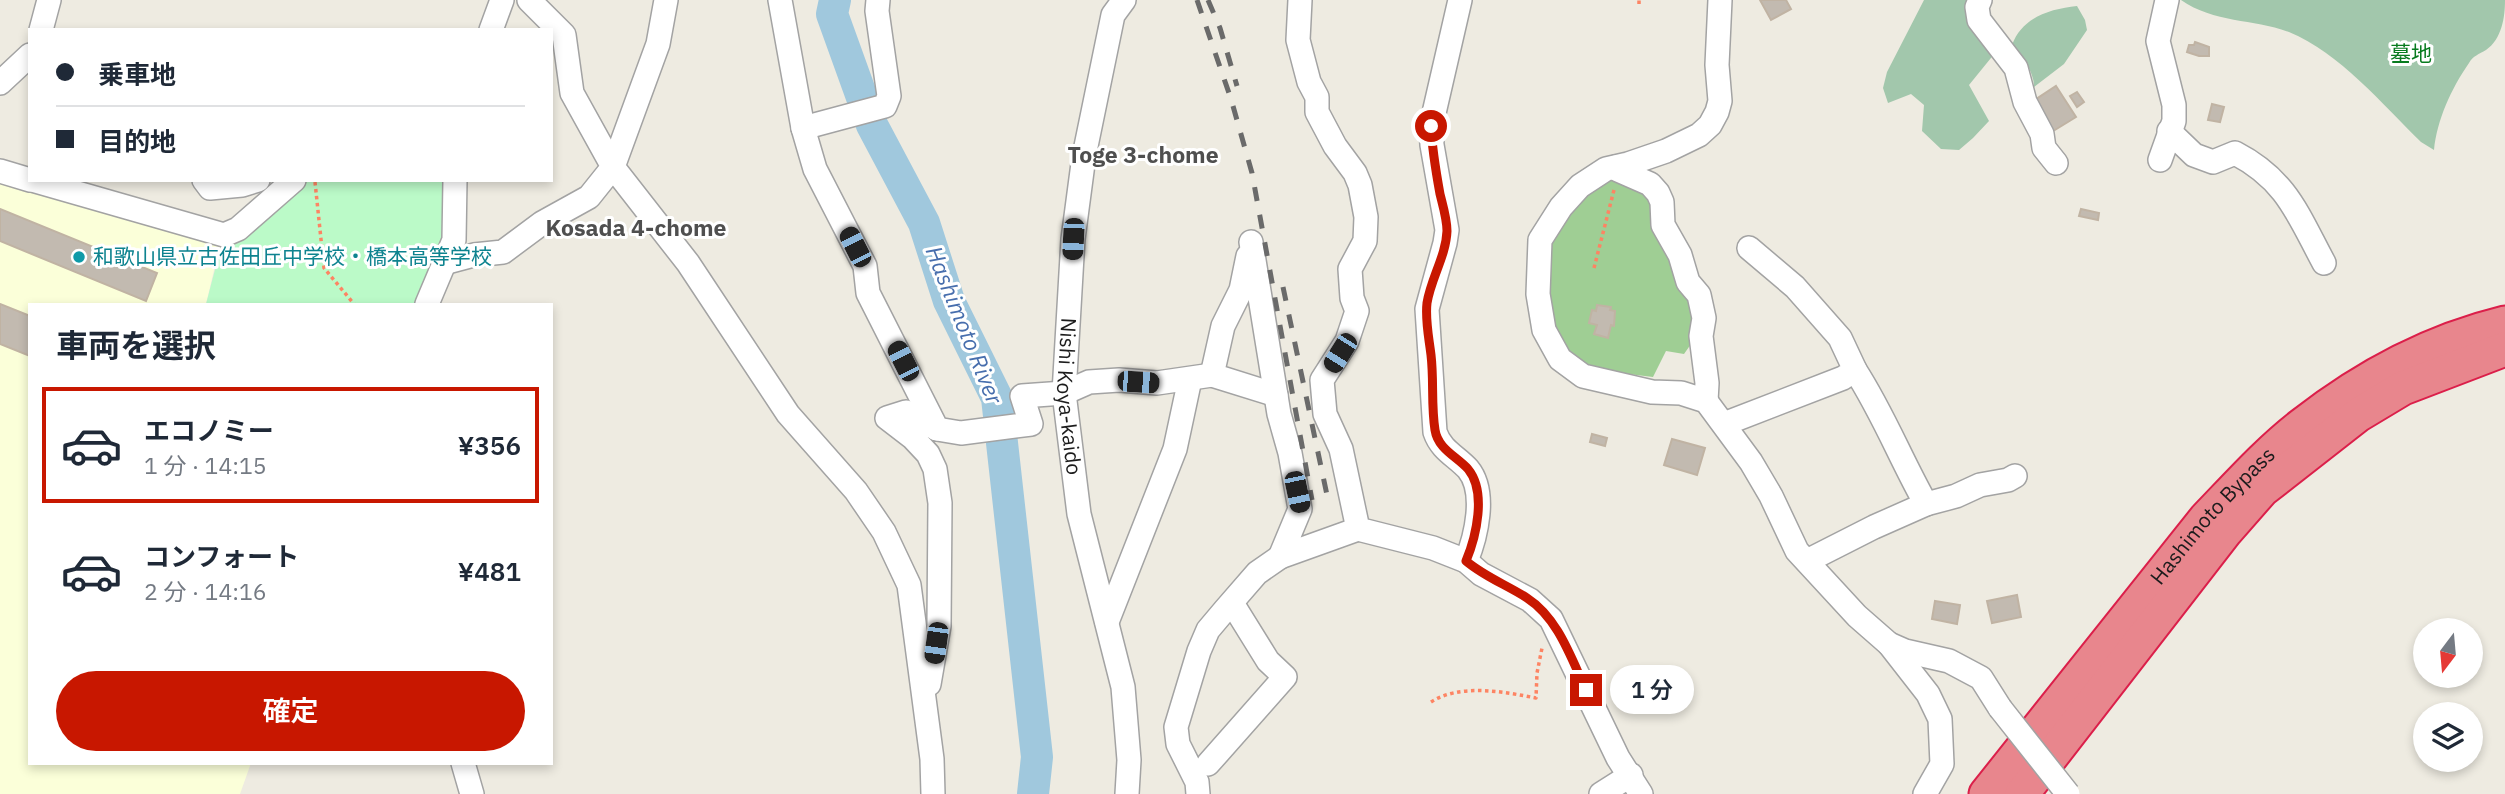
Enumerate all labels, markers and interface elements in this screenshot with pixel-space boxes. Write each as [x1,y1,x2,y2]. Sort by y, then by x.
park label: 墓地 [2390,39,2432,67]
text: 乗車地 [98,57,176,91]
route start [1415,110,1447,142]
text: 目的地 [98,124,176,158]
district label: Toge 3-chome [1067,139,1219,169]
district label: Kosada 4-chome [546,212,727,242]
car [1062,217,1085,261]
car [837,224,874,270]
water label: Hashimoto River [920,241,1011,409]
place label: 和歌山県立古佐田丘中学校・橋本高等学校 [93,242,492,270]
marker: 和歌山県立古佐田丘中学校・橋本高等学校 [71,249,87,265]
street label: Nishi Koya-kaido [1051,317,1089,476]
text: 車両を選択 [56,324,216,366]
car [1320,330,1361,376]
car [885,338,922,384]
car [1117,370,1160,394]
text: エコノミー [144,413,274,447]
icon: car [60,414,123,477]
text: ¥356 [458,428,521,462]
street label: Hashimoto Bypass [2143,440,2281,590]
text: 1 分 · 14:15 [144,450,267,480]
car [1283,469,1312,515]
text: コンフォート [144,539,299,573]
icon: car [60,540,123,603]
text: ¥481 [458,554,521,588]
text: 2 分 · 14:16 [144,576,267,606]
north arrow [2413,618,2483,688]
map controls [2413,618,2483,772]
car [923,621,950,665]
callout: 1 分 [1610,666,1694,714]
button: 確定 [56,671,525,751]
route end [1570,674,1602,706]
text: 1 分 [1631,674,1673,704]
button: layers [2413,702,2483,772]

